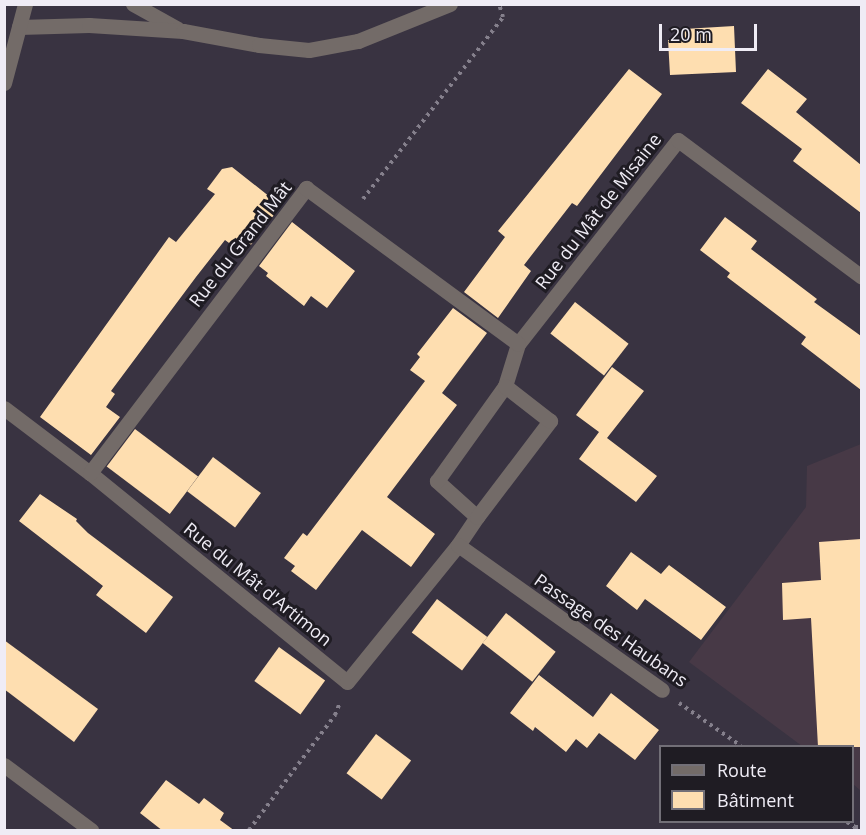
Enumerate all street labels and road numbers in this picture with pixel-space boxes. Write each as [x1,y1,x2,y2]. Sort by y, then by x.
street label: Rue du Mât de Misaine [530,129,666,293]
street label: Rue du Grand Mât [184,177,296,311]
street label: Rue du Mât d'Artimon [180,518,336,650]
street label: Passage des Haubans [530,569,692,691]

